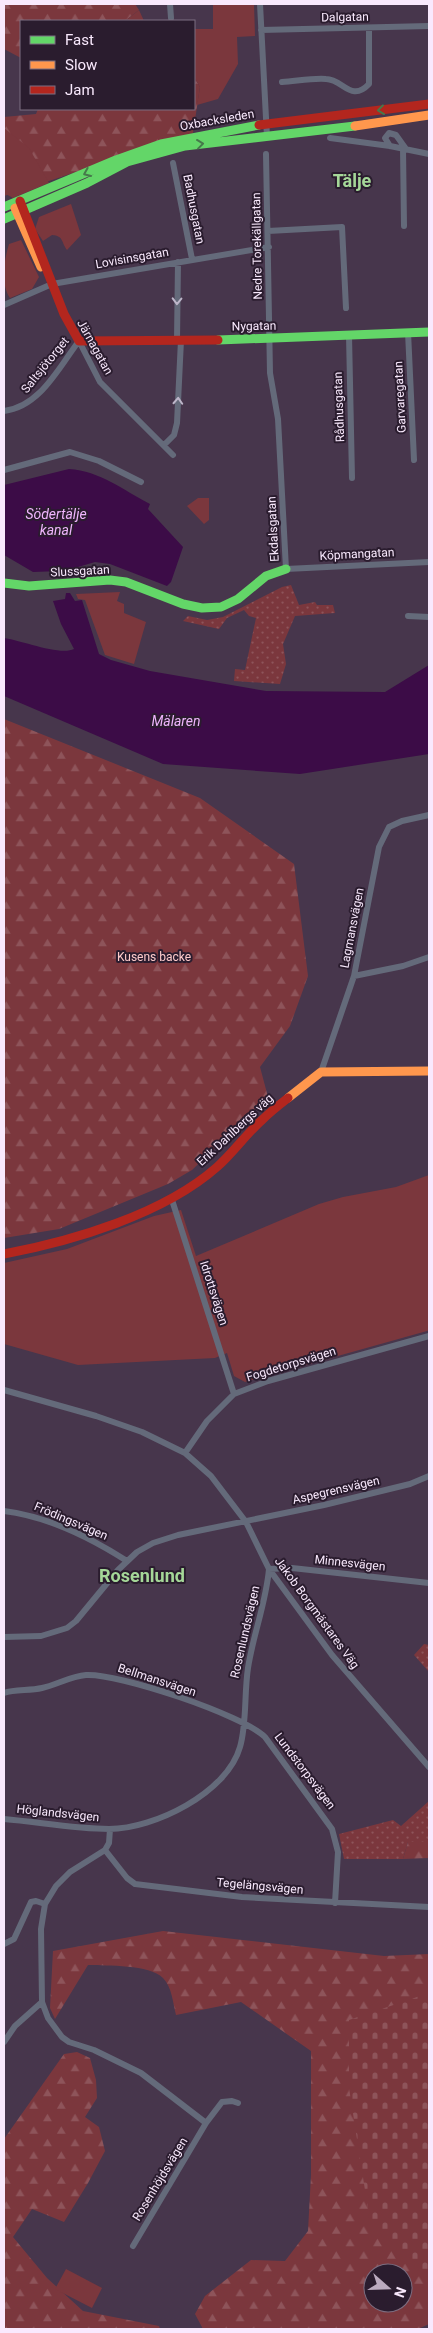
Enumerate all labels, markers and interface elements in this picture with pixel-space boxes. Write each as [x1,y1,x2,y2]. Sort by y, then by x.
street label: Dalgatan [321,10,369,24]
legend [20,20,195,110]
text: Fast [65,31,94,49]
text: Slow [65,56,97,74]
text: Jam [65,81,95,99]
one-way arrow [377,104,385,115]
street label: Oxbacksleden [179,107,255,133]
one-way arrow [196,140,204,150]
one-way arrow [83,167,91,177]
district label: Tälje [333,170,372,191]
street label: Badhusgatan [180,173,208,245]
street label: Nedre Torekällgatan [249,192,265,300]
street label: Lovisinsgatan [94,245,170,271]
one-way arrow [172,297,183,305]
street label: Järnagatan [74,317,116,377]
street label: Nygatan [232,319,276,333]
street label: Saltsjötorget [18,334,72,396]
street label: Garvaregatan [391,361,409,433]
street label: Rådhusgatan [331,372,347,442]
one-way arrow [173,397,184,405]
street label: Ekdalsgatan [264,496,282,562]
water label: Södertälje kanal [25,506,87,538]
street label: Köpmangatan [319,545,395,563]
street label: Slussgatan [50,562,110,580]
water label: Mälaren [151,713,201,729]
street label: Lagmansvägen [337,887,367,969]
park label: Kusens backe [117,950,191,964]
street label: Erik Dahlbergs väg [194,1091,276,1169]
street label: Idrottsvägen [197,1259,231,1327]
street label: Fogdetorpsvägen [245,1344,337,1384]
street label: Aspegrensvägen [291,1473,381,1507]
street label: Frödingsvägen [32,1499,110,1543]
street label: Minnesvägen [314,1552,386,1574]
street label: Jakob Borgmästares Väg [272,1554,362,1672]
district label: Rosenlund [99,1565,185,1586]
street label: Rosenlundsvägen [228,1584,262,1680]
street label: Bellmansvägen [116,1661,198,1699]
street label: Lundstorpsvägen [272,1730,338,1812]
street label: Höglandsvägen [16,1802,100,1824]
street label: Tegelängsvägen [216,1875,304,1897]
street label: Rosenhöjdsvägen [130,2135,190,2223]
north arrow [363,2263,413,2313]
text: N [391,2285,409,2300]

